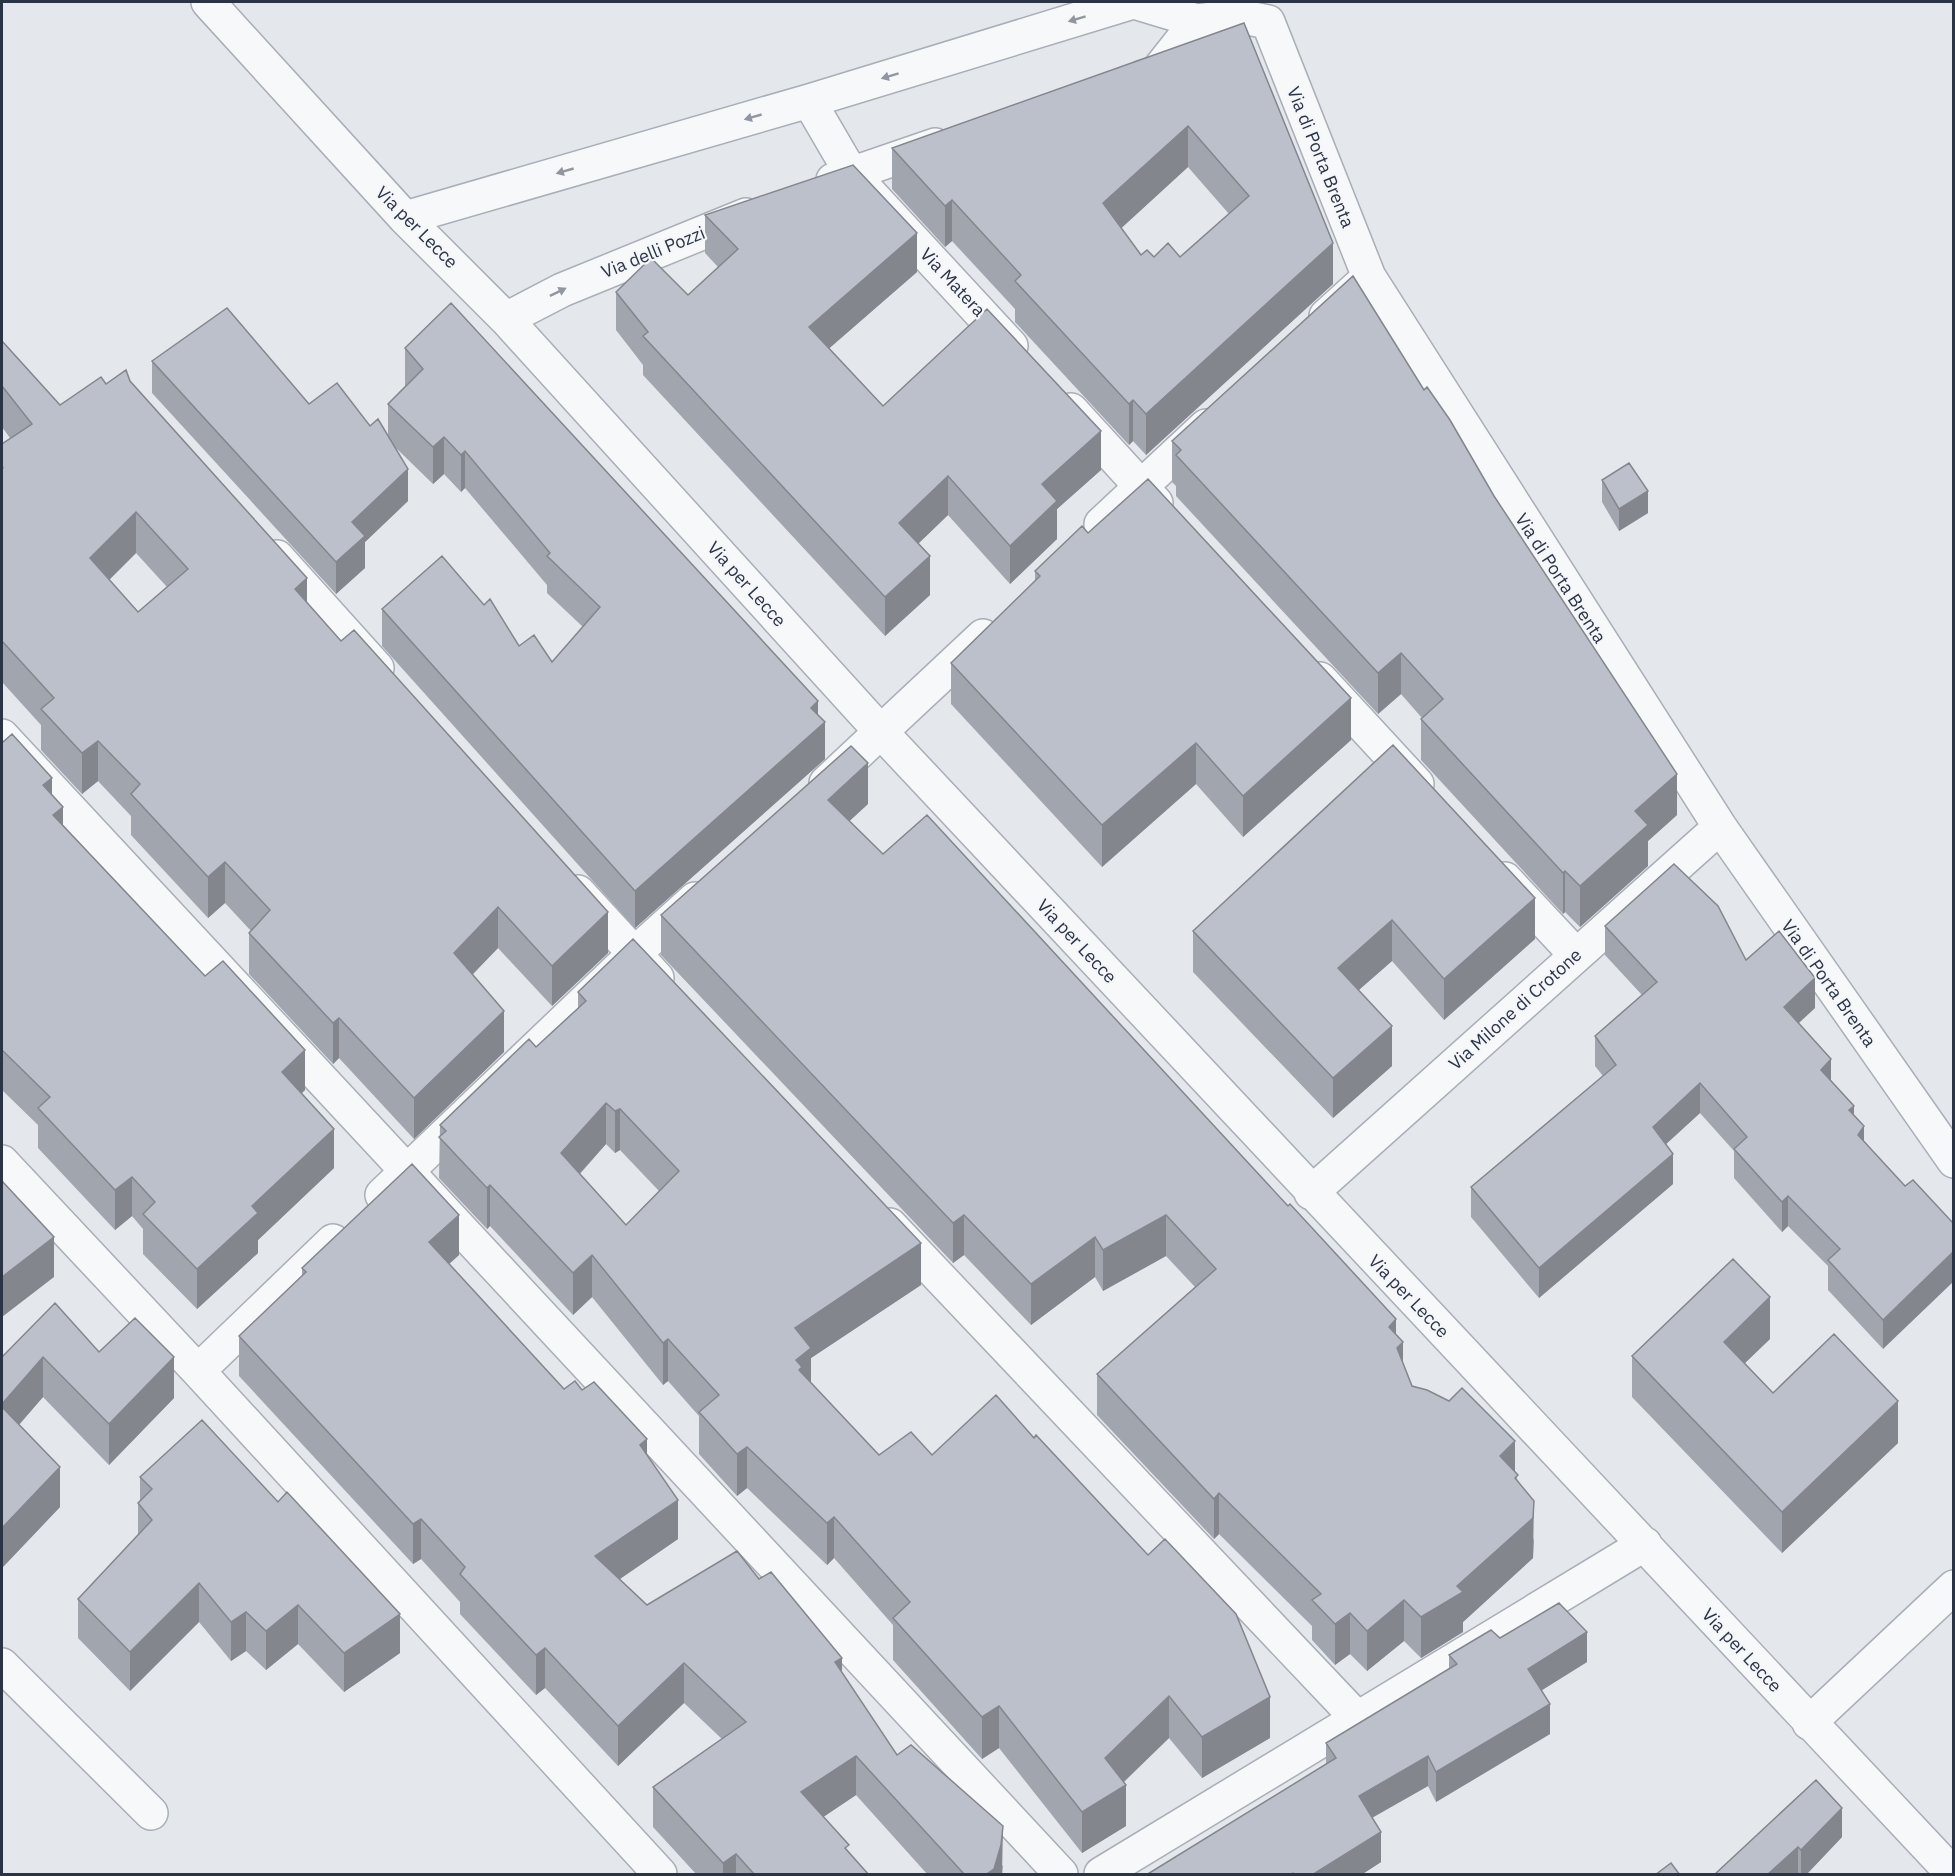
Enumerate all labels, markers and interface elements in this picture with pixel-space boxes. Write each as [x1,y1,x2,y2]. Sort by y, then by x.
one-way arrow [1068,15,1086,24]
one-way arrow [881,72,899,81]
street label: Via di Porta Brenta [1282,83,1360,231]
one-way arrow [744,113,762,122]
one-way arrow [556,167,574,177]
street label: Via per Lecce [371,181,463,273]
street label: Via delli Pozzi [598,221,708,283]
street label: Via Matera [915,243,991,322]
one-way arrow [549,288,566,297]
street label: Via di Porta Brenta [1510,509,1612,648]
street label: Via per Lecce [703,537,791,632]
street label: Via per Lecce [1032,894,1122,988]
street label: Via di Porta Brenta [1776,915,1882,1051]
street label: Via Milone di Crotone [1444,943,1586,1075]
street label: Via per Lecce [1364,1250,1455,1343]
street label: Via per Lecce [1697,1603,1787,1697]

